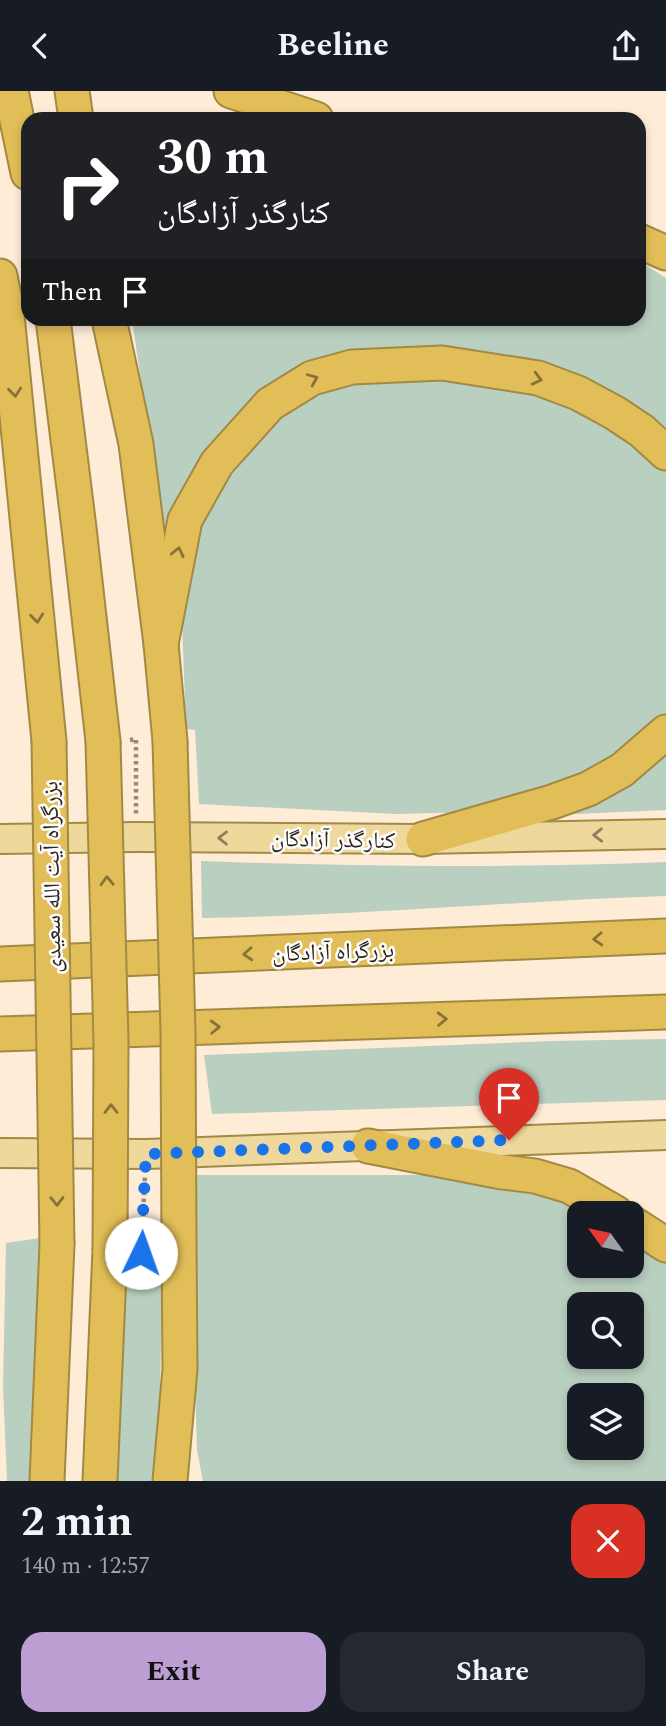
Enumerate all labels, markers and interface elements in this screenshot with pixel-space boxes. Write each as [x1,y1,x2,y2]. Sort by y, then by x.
text: Beeline [277,21,389,70]
icon: back [21,27,59,65]
icon: share [607,27,645,65]
text: 30 m [157,121,268,196]
icon: right [42,140,133,231]
text: کنارگذر آزادگان [157,189,330,238]
text: Then [42,272,102,312]
icon: arrive [116,273,154,311]
one-way arrow [531,371,543,385]
one-way arrow [306,374,318,388]
one-way arrow [7,386,22,398]
one-way arrow [170,546,184,558]
one-way arrow [29,613,44,624]
street label: بزرگراه آیت الله سعیدی [33,781,72,973]
street label: کنارگذر آزادگان [271,822,396,859]
one-way arrow [592,828,603,843]
one-way arrow [218,830,228,846]
one-way arrow [100,875,115,886]
one-way arrow [592,932,603,947]
street label: بزرگراه آزادگان [271,933,395,972]
one-way arrow [242,947,253,962]
one-way arrow [437,1011,448,1026]
one-way arrow [210,1019,221,1035]
pin [479,1068,539,1140]
icon: arrive [490,1079,528,1117]
one-way arrow [103,1103,119,1113]
one-way arrow [49,1196,64,1207]
north arrow [567,1201,644,1277]
map controls [567,1201,644,1460]
position arrow [104,1216,178,1290]
button: search [567,1292,644,1369]
button: layers [567,1383,644,1460]
text: 2 min [21,1491,133,1554]
button: close [571,1504,645,1578]
text: 140 m · 12:57 [21,1549,150,1584]
button: Exit [21,1632,326,1712]
button: Share [340,1632,645,1712]

